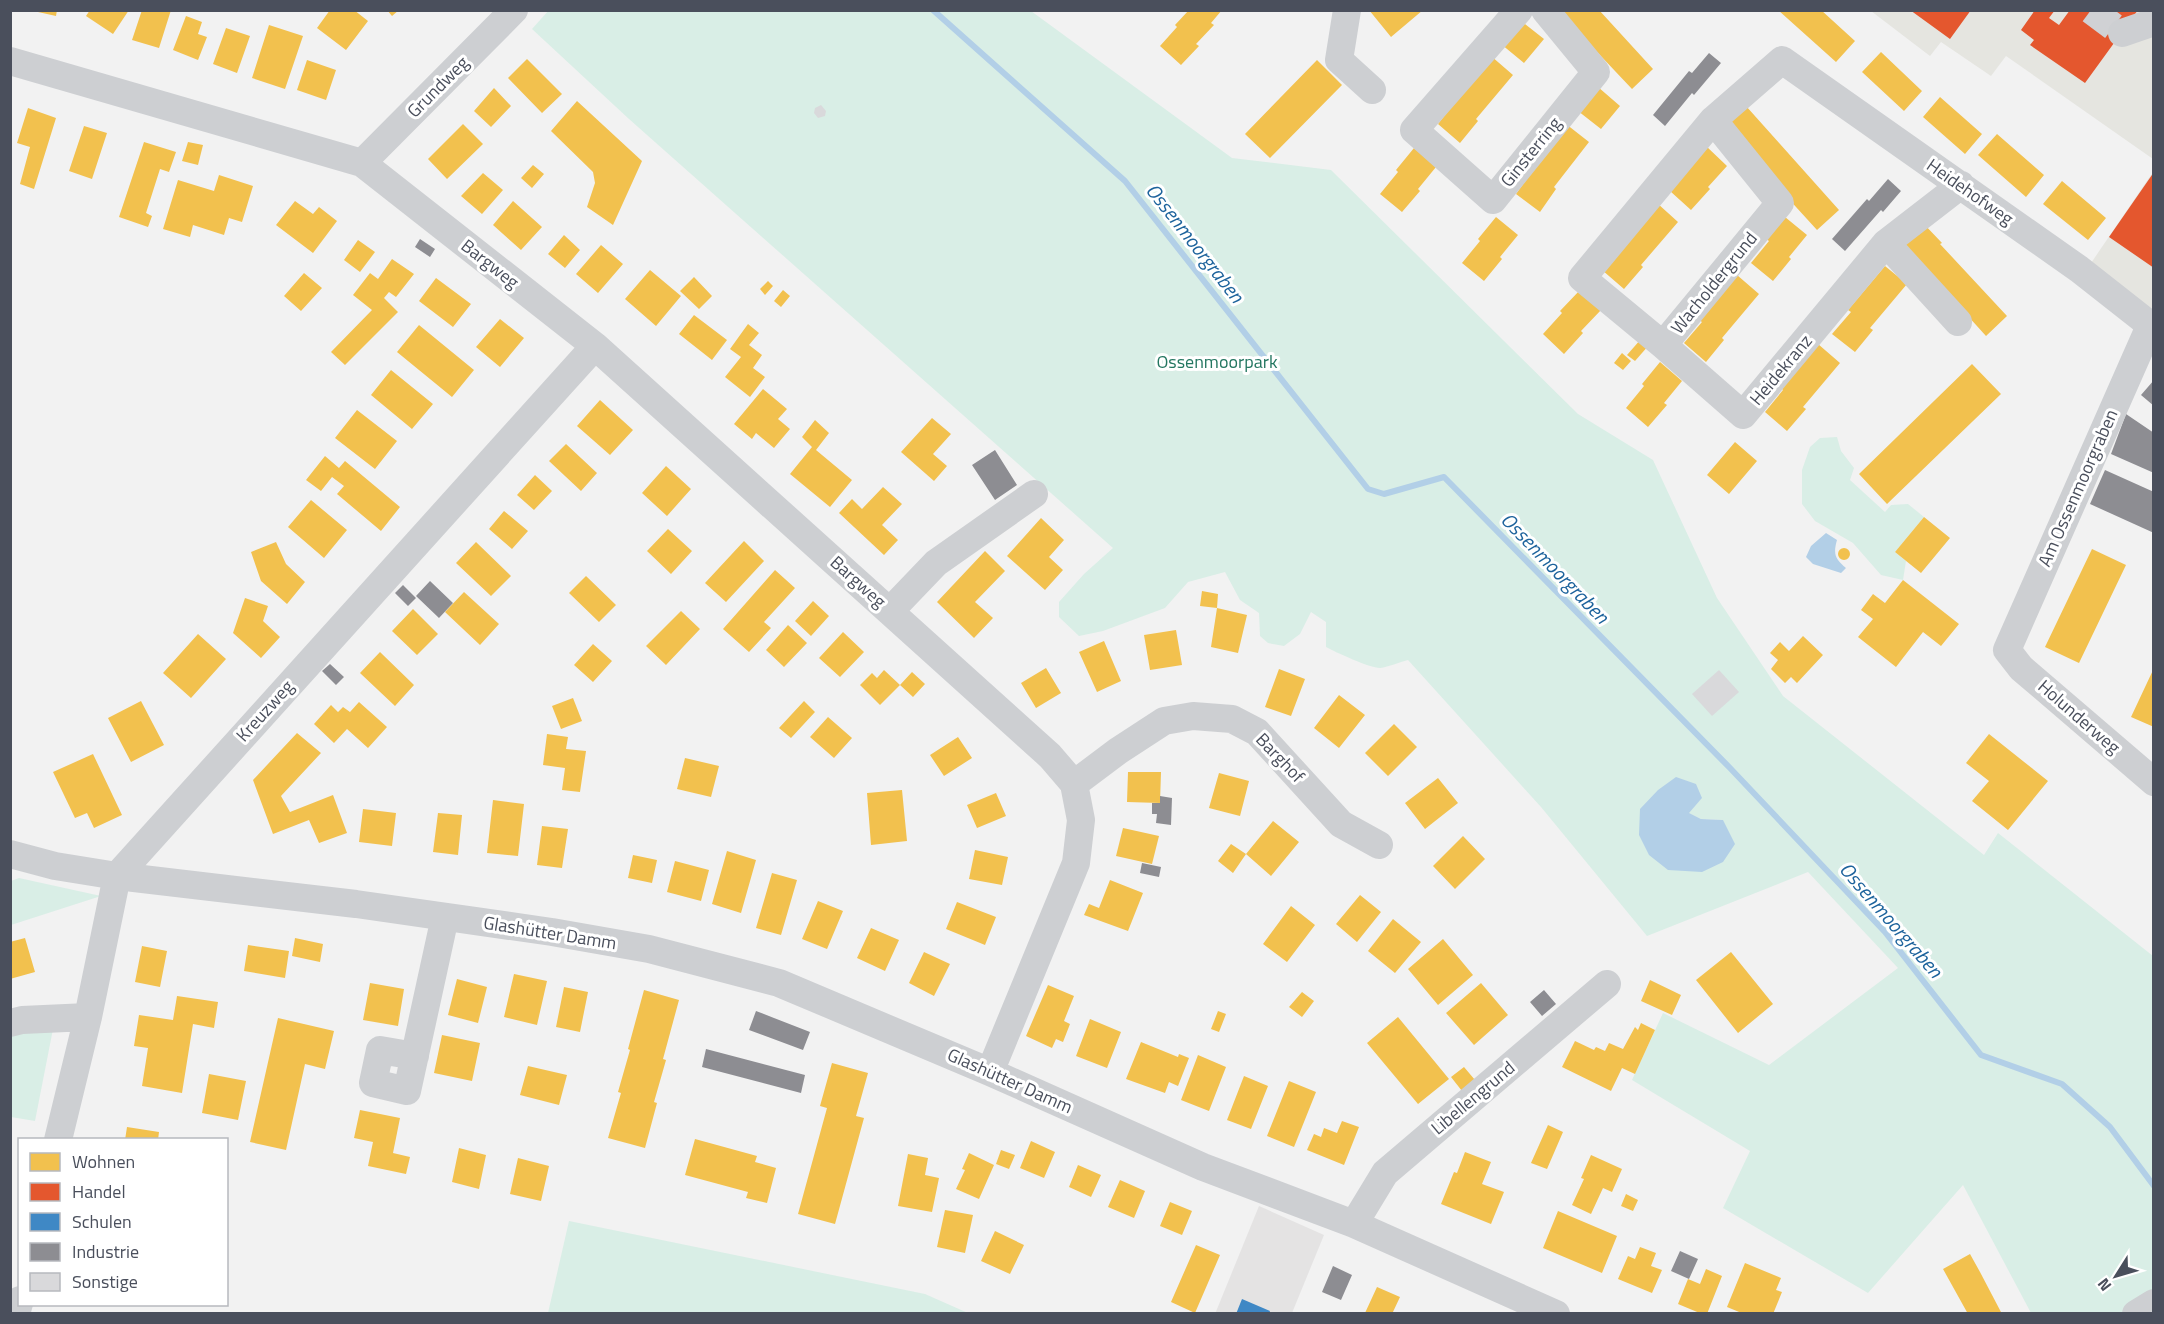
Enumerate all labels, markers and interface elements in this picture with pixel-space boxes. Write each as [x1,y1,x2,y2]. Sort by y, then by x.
street label: Grundweg [401,50,475,124]
street label: Ginsterring [1494,111,1567,193]
street label: Heidehofweg [1921,152,2019,232]
water label: Ossenmoorgraben [1139,176,1253,310]
street label: Wacholdergrund [1664,226,1763,340]
street label: Bargweg [455,232,525,295]
street label: Heidekranz [1743,328,1818,411]
park label: Ossenmoorpark [1156,348,1278,375]
street label: Am Ossenmoorgraben [2031,405,2124,571]
water label: Ossenmoorgraben [1494,505,1618,631]
street label: Bargweg [824,549,892,614]
street label: Holunderweg [2032,673,2127,760]
street label: Kreuzweg [229,674,300,748]
street label: Barghof [1250,726,1311,789]
water label: Ossenmoorgraben [1832,855,1951,985]
street label: Glashütter Damm [482,909,619,956]
street label: Glashütter Damm [943,1041,1077,1120]
street label: Libellengrund [1425,1054,1521,1141]
legend [18,1138,228,1306]
text: Wohnen [72,1148,135,1175]
text: Handel [72,1178,126,1205]
text: Schulen [72,1208,132,1235]
text: Industrie [72,1238,139,1265]
north arrow [2086,1246,2146,1306]
text: Sonstige [72,1268,138,1295]
text: N [2091,1273,2117,1297]

